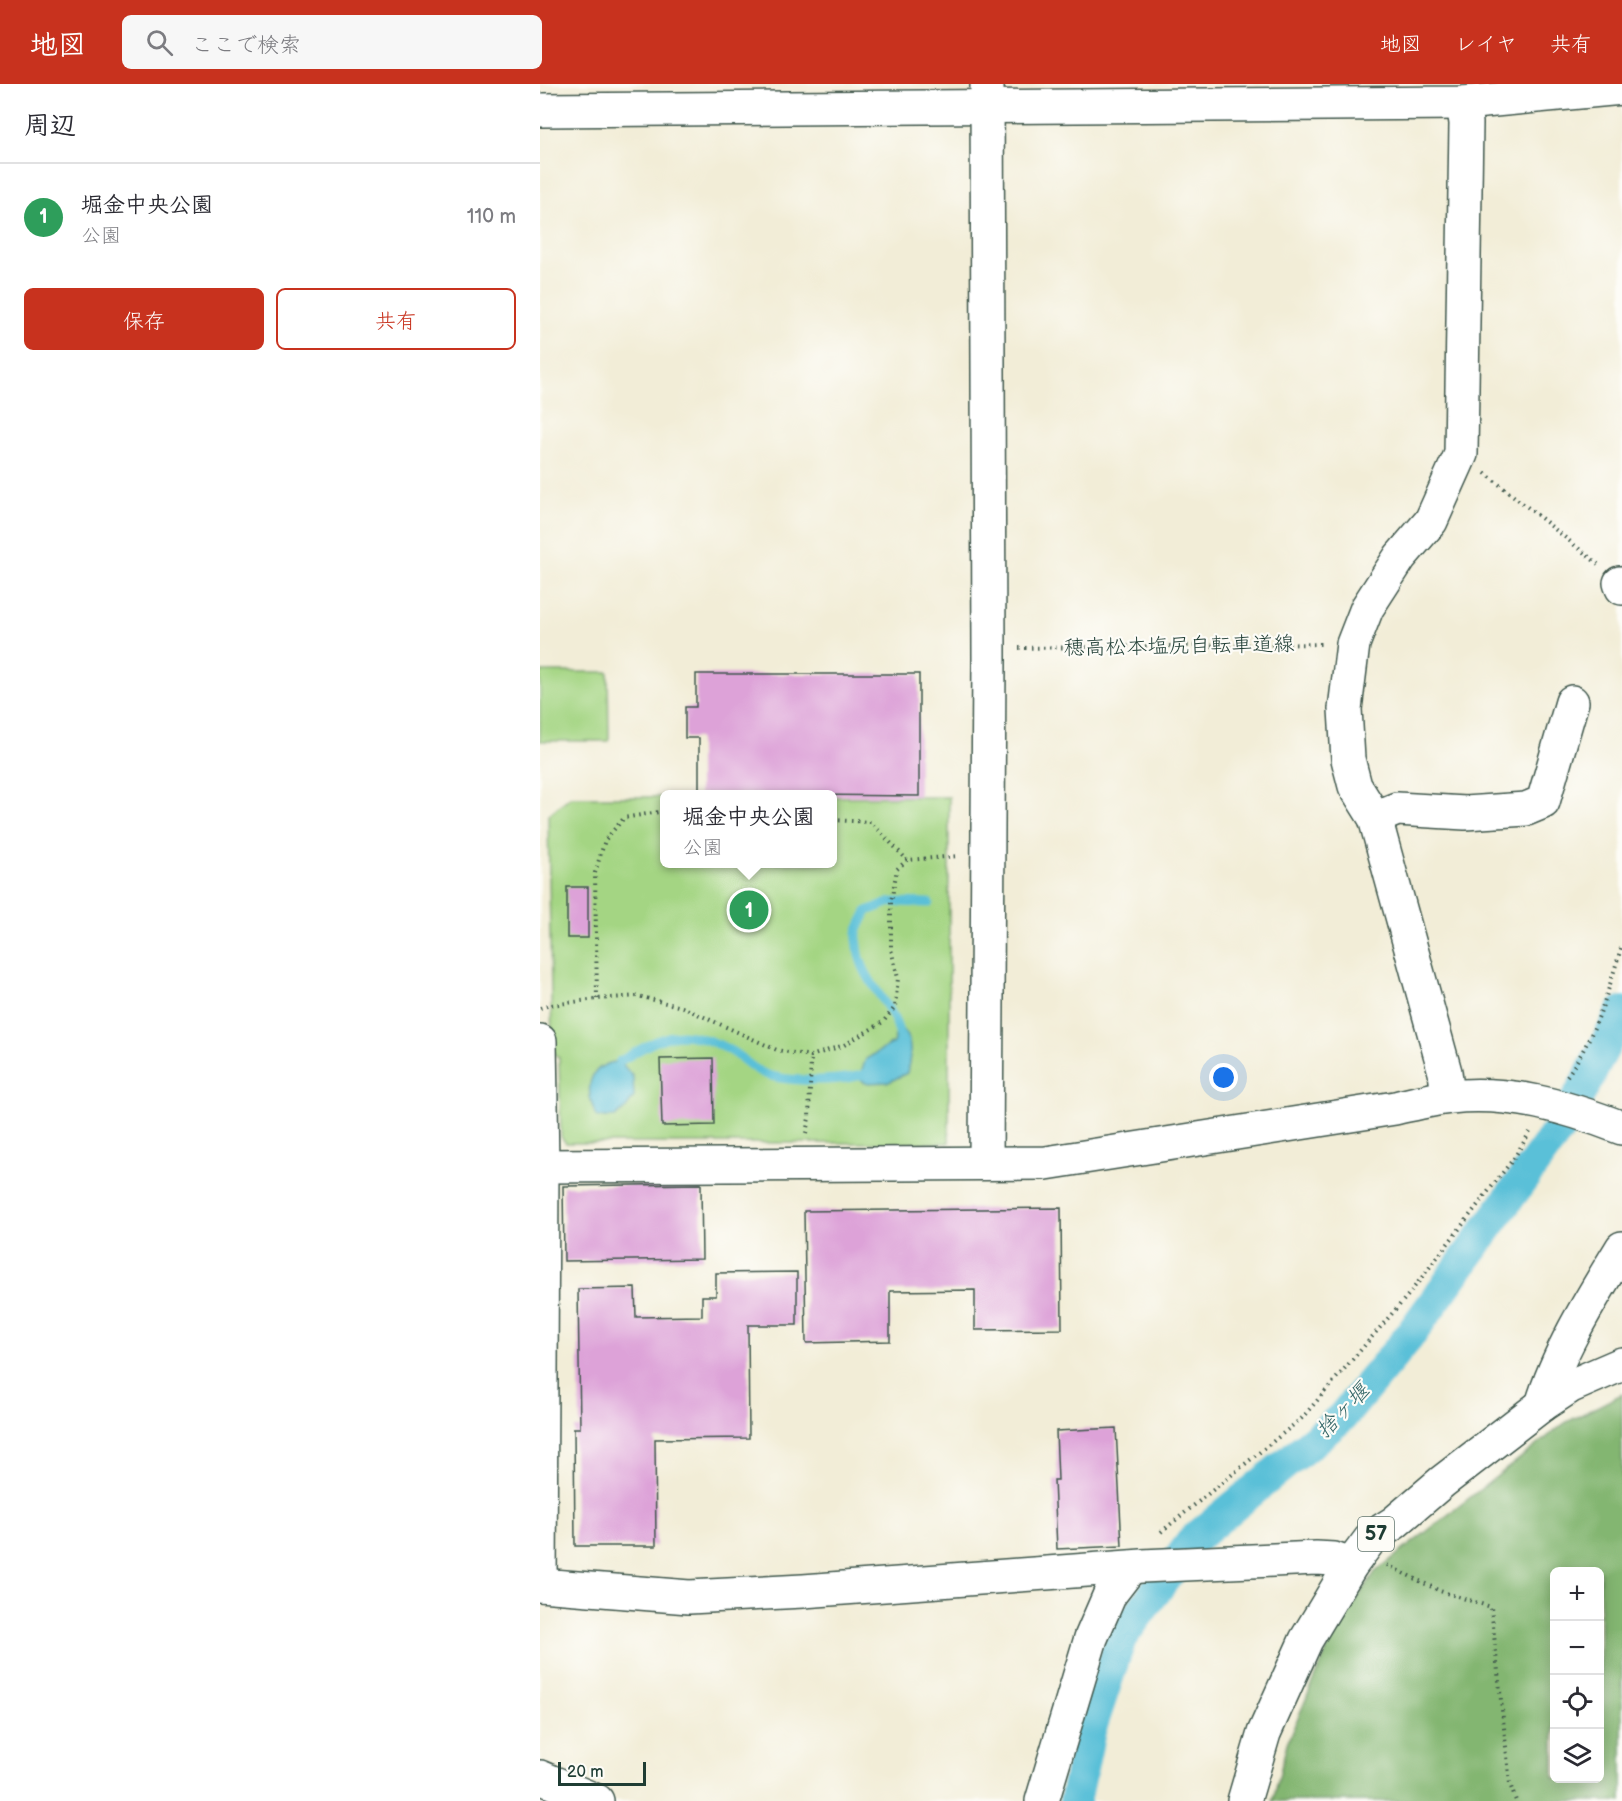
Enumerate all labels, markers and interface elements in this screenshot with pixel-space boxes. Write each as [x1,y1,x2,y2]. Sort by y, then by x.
search box [122,15,542,69]
icon: search [143,26,176,59]
text: 地図 [30,29,86,62]
text: ここで検索 [191,32,301,59]
text: 地図 [1380,32,1422,57]
text: レイヤ [1455,32,1517,57]
text: 共有 [1550,32,1592,57]
text: 周辺 [24,111,76,142]
text: 堀金中央公園 [81,192,213,219]
text: 1 [39,205,48,229]
text: 110 m [467,205,516,229]
text: 公園 [81,224,121,248]
button: 保存 [24,288,264,350]
button: 共有 [276,288,516,350]
street label: 穂高松本塩尻自転車道線 [1063,631,1295,661]
popup [660,790,837,868]
text: 堀金中央公園 [682,804,815,831]
text: 公園 [682,836,722,860]
pin: 1 [730,888,768,932]
your location [1209,1063,1238,1092]
water label: 捨ヶ堰 [1310,1376,1377,1444]
road number: 57 [1358,1517,1394,1551]
map controls [1550,1567,1604,1783]
button: + [1550,1567,1604,1621]
button: − [1550,1621,1604,1675]
button: locate [1550,1675,1604,1729]
button: layers [1550,1729,1604,1783]
scale bar [558,1759,646,1786]
text: 20 m [567,1763,603,1782]

